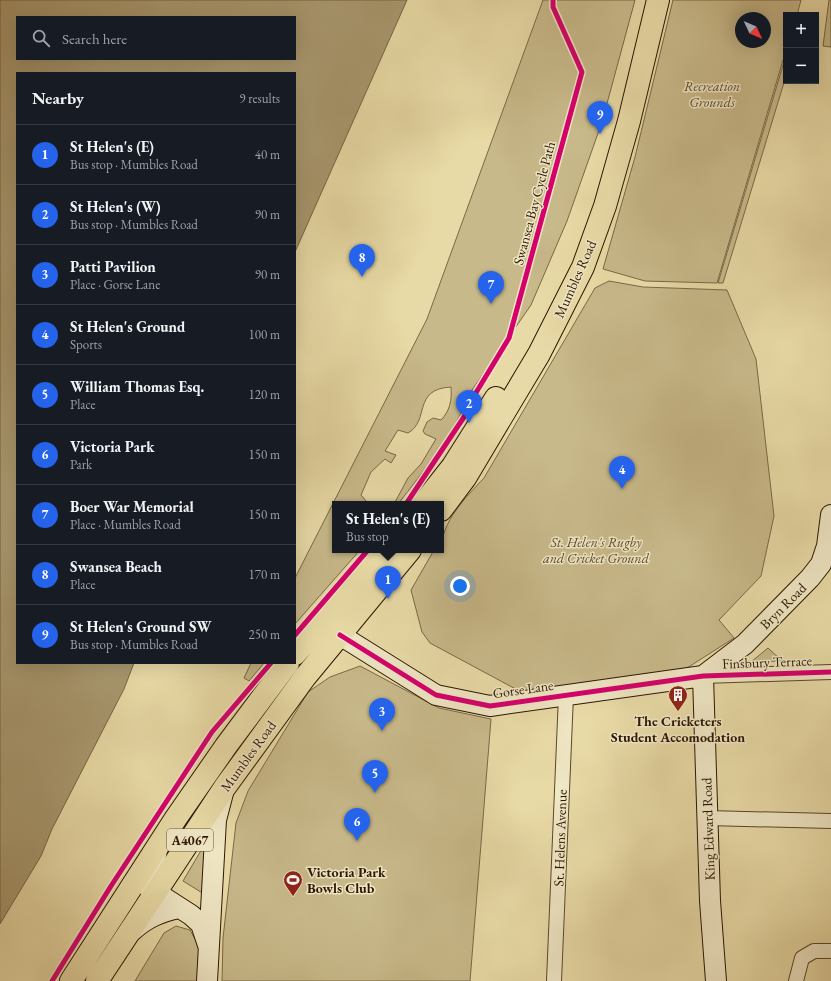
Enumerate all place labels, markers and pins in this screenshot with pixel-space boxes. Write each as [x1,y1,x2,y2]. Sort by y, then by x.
pin: 9 [587,101,613,134]
pin: 8 [349,244,375,277]
pin: 7 [478,271,504,304]
pin: 2 [456,390,482,423]
pin: 4 [609,456,635,489]
pin: 1 [375,566,401,599]
building icon: The Cricketers Student Accomodation [667,684,689,712]
pin: 3 [369,698,395,731]
place label: The Cricketers Student Accomodation [611,712,745,746]
pin: 5 [362,760,388,793]
pin: 6 [344,808,370,841]
place label: Victoria Park Bowls Club [307,863,386,897]
sports icon: Victoria Park Bowls Club [282,869,304,897]

